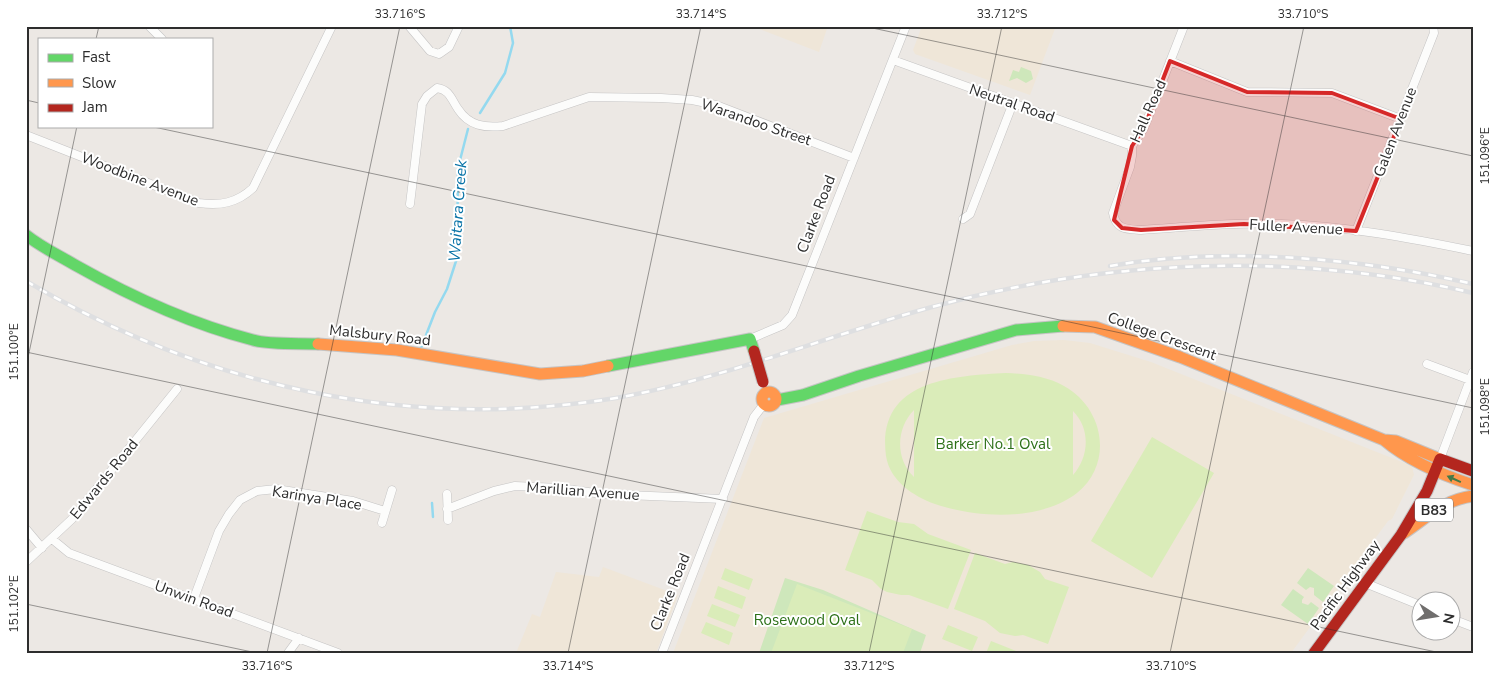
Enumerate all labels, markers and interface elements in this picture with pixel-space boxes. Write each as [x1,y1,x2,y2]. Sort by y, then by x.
text: 33.716°S [375,6,425,22]
text: 33.714°S [676,6,726,22]
text: 33.712°S [977,6,1027,22]
text: 33.710°S [1278,6,1328,22]
legend [38,38,212,128]
text: Fast [82,47,111,67]
text: Slow [82,73,117,93]
street label: Hall Road [1125,76,1171,146]
street label: Neutral Road [967,79,1057,127]
street label: Galen Avenue [1369,84,1421,180]
street label: Warandoo Street [698,94,815,151]
text: Jam [81,97,108,117]
text: 151.096°E [1477,127,1493,185]
street label: Woodbine Avenue [78,147,202,211]
water label: Waitara Creek [443,158,473,263]
street label: Clarke Road [792,172,840,256]
street label: Fuller Avenue [1249,215,1343,239]
street label: College Crescent [1105,307,1220,365]
street label: Malsbury Road [328,320,432,350]
text: 151.100°E [6,323,22,381]
text: 151.098°E [1477,378,1493,436]
park label: Barker No.1 Oval [936,434,1051,454]
street label: Edwards Road [65,435,143,523]
one-way arrow [1447,474,1461,482]
street label: Marillian Avenue [526,477,640,505]
street label: Karinya Place [271,481,363,515]
road number: B83 [1415,498,1453,522]
street label: Pacific Highway [1306,536,1385,634]
street label: Clarke Road [645,550,695,634]
text: 151.102°E [6,575,22,633]
street label: Unwin Road [152,575,236,623]
north arrow [1412,592,1462,642]
park label: Rosewood Oval [754,610,861,630]
text: N [1438,611,1459,626]
text: 33.716°S [242,658,292,674]
text: 33.714°S [543,658,593,674]
text: 33.712°S [844,658,894,674]
text: 33.710°S [1146,658,1196,674]

